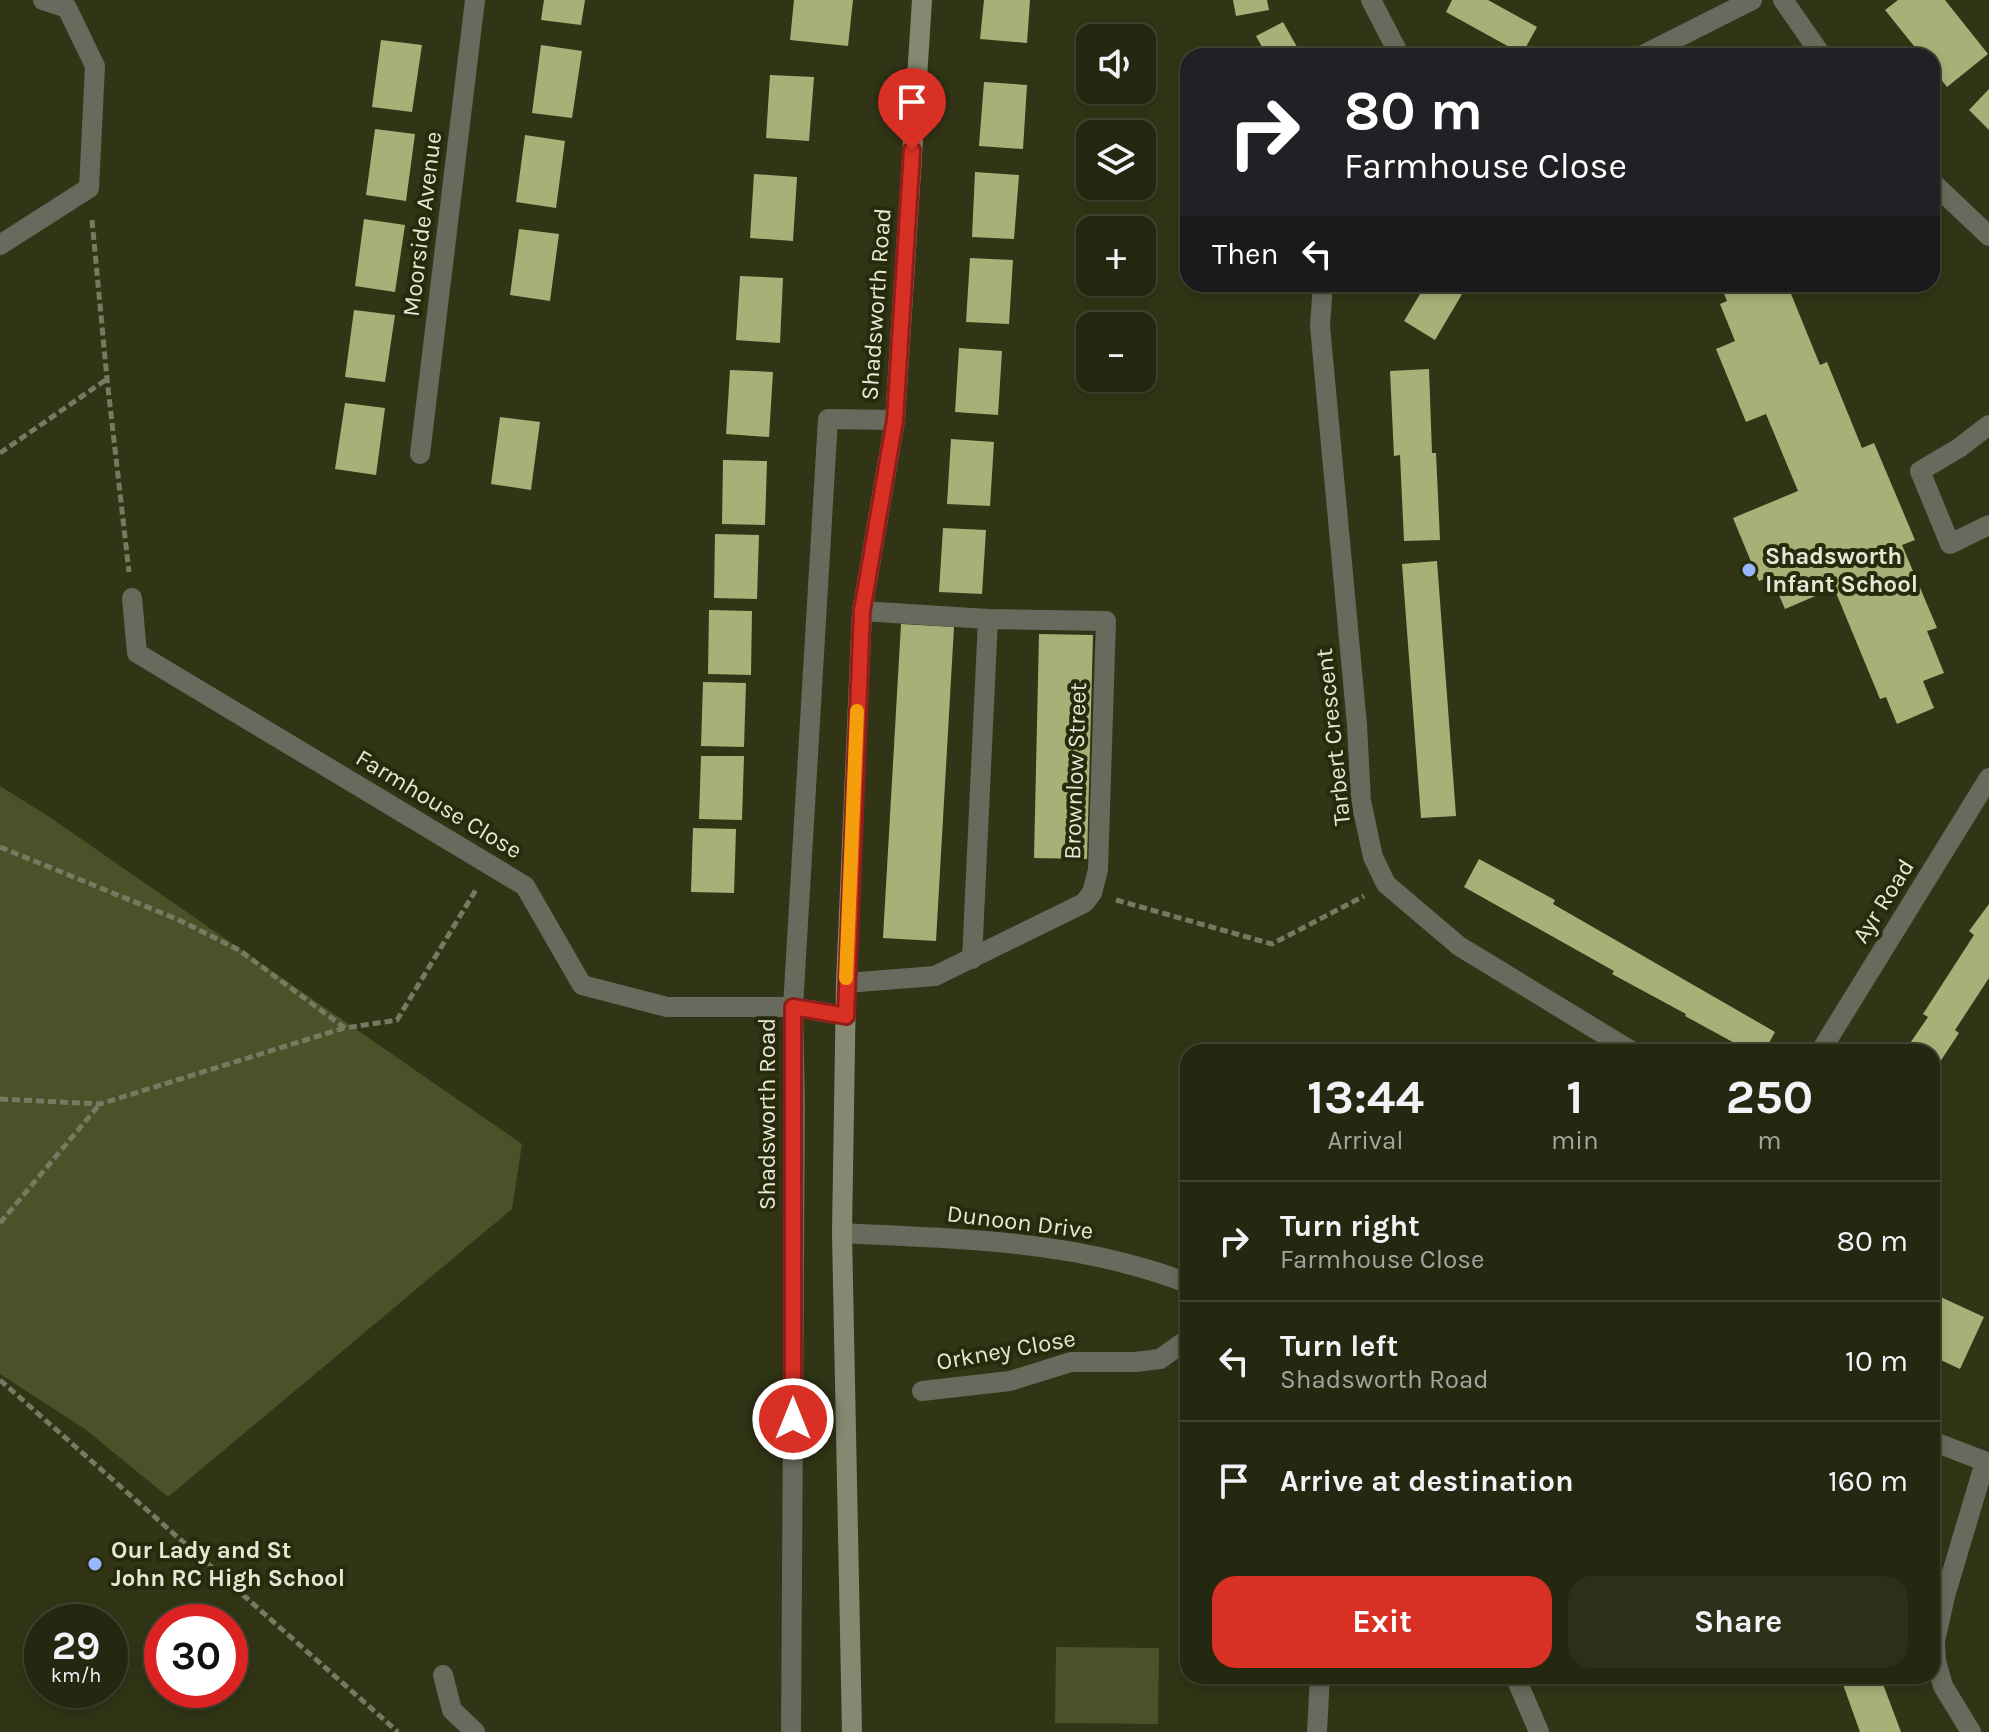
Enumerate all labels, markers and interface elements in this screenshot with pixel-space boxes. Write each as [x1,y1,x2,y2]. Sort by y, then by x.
map controls [1076,24,1156,392]
button: sound [1076,24,1156,104]
pin [878,68,946,150]
text: 80 m [1344,78,1483,143]
icon: arrive [890,80,934,124]
icon: right [1212,80,1316,184]
button: layers [1076,120,1156,200]
street label: Moorside Avenue [397,130,447,318]
text: Farmhouse Close [1344,145,1627,187]
street label: Shadsworth Road [855,207,897,401]
button: + [1076,216,1156,296]
icon: left [1295,232,1339,276]
text: Then [1212,236,1279,272]
button: − [1076,312,1156,392]
place label: Shadsworth Infant School [1765,542,1918,598]
marker: Shadsworth Infant School [1740,561,1758,579]
street label: Tarbert Crescent [1310,647,1356,827]
street label: Brownlow Street [1058,682,1092,860]
street label: Farmhouse Close [351,743,527,865]
street label: Ayr Road [1846,854,1920,948]
street label: Shadsworth Road [753,1018,781,1210]
text: 13:44 [1307,1069,1424,1125]
text: 1 [1566,1069,1583,1125]
text: 250 [1726,1069,1813,1125]
text: Arrival [1327,1125,1404,1156]
text: min [1551,1125,1599,1156]
text: m [1757,1125,1781,1156]
street label: Dunoon Drive [945,1199,1095,1245]
text: Turn right [1280,1208,1420,1244]
icon: right [1212,1219,1256,1263]
text: 80 m [1837,1223,1908,1259]
text: Farmhouse Close [1280,1244,1484,1275]
street label: Orkney Close [934,1324,1078,1376]
text: Turn left [1280,1328,1398,1364]
icon: left [1212,1339,1256,1383]
text: 10 m [1845,1343,1908,1379]
text: Shadsworth Road [1280,1364,1489,1395]
position arrow [751,1377,835,1461]
icon: arrive [1212,1459,1256,1503]
text: Arrive at destination [1280,1463,1574,1499]
text: 160 m [1828,1463,1908,1499]
place label: Our Lady and St John RC High School [111,1536,345,1592]
marker: Our Lady and St John RC High School [86,1555,104,1573]
button: Exit [1212,1576,1552,1668]
button: Share [1568,1576,1908,1668]
speed limit sign: 30 [144,1604,248,1708]
text: 29 [52,1622,100,1669]
text: km/h [51,1664,101,1687]

